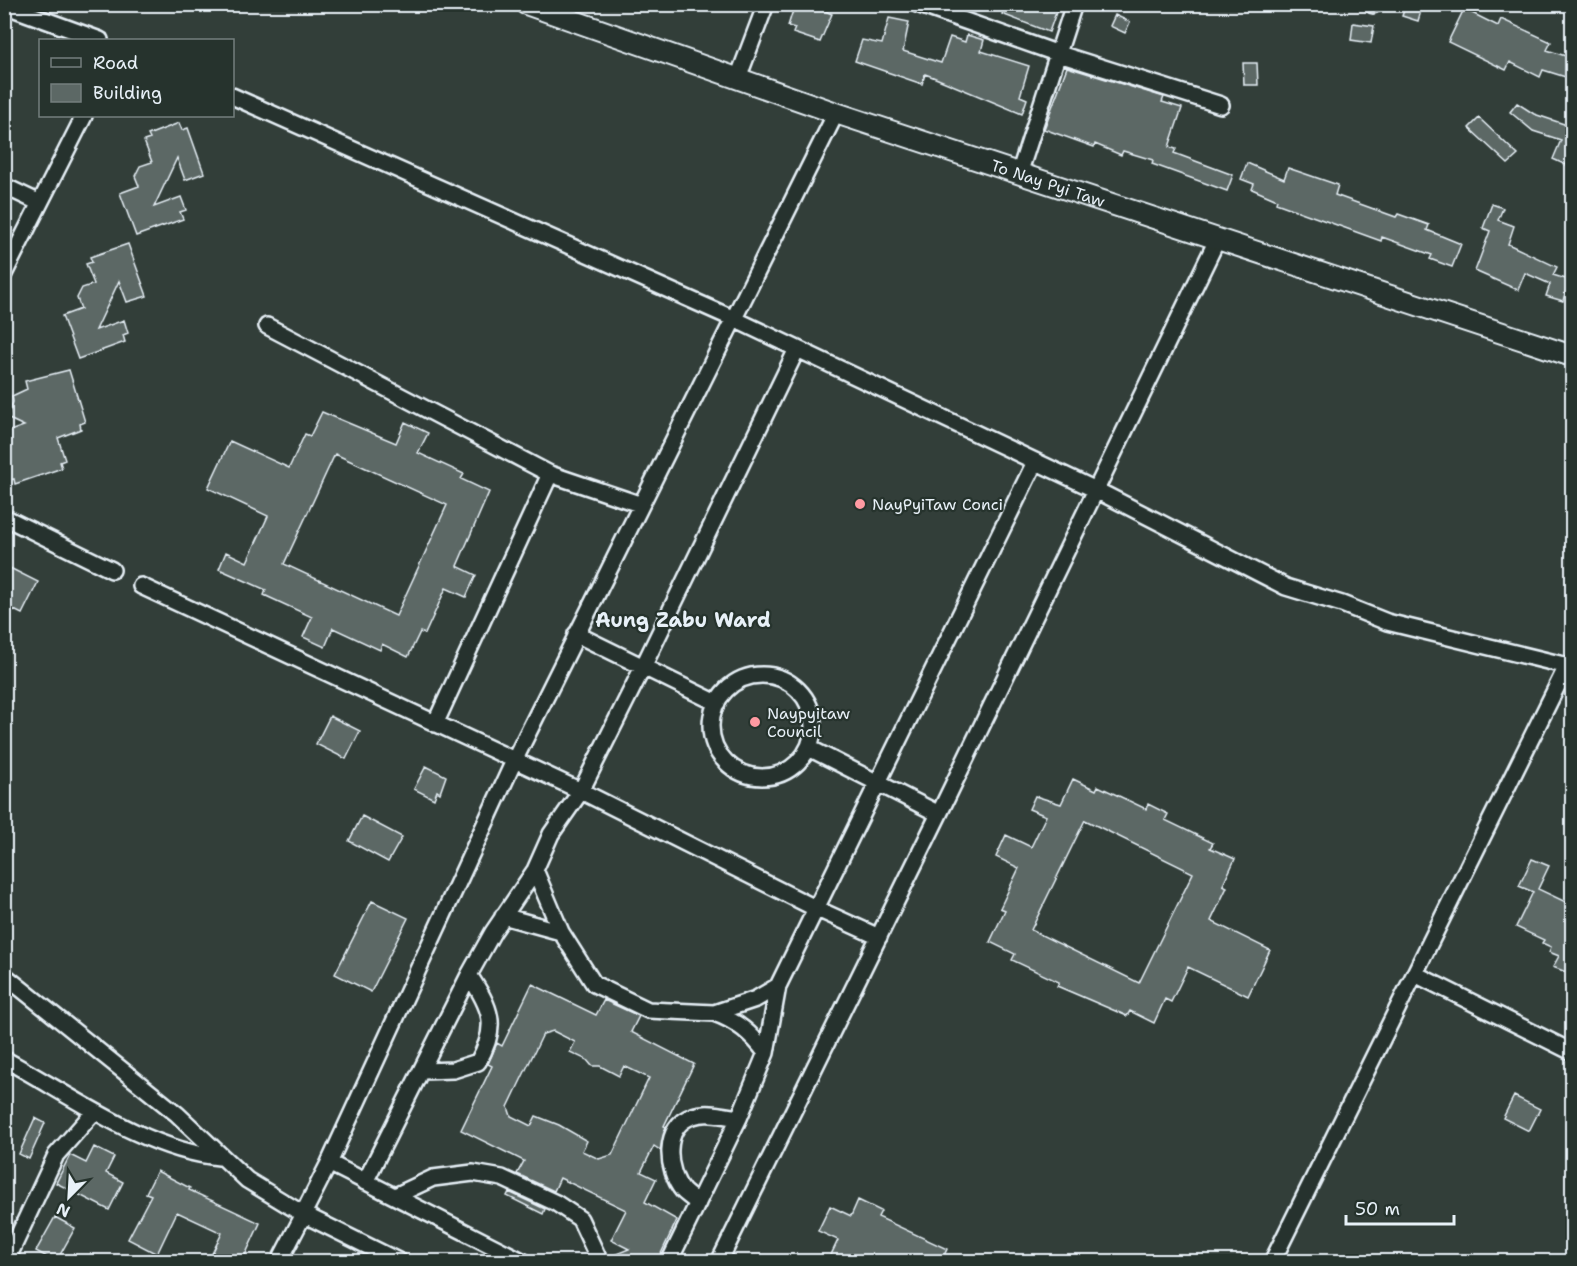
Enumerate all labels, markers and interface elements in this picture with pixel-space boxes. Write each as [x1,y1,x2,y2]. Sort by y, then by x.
legend [39,39,234,117]
text: Road [93,51,138,75]
text: Building [93,81,162,105]
street label: To Nay Pyi Taw [988,155,1108,212]
place label: NayPyiTaw Conci [872,494,1003,515]
marker: NayPyiTaw Conci [853,497,867,511]
district label: Aung Zabu Ward [595,607,771,633]
place label: Naypyitaw Council [767,703,850,742]
marker: Naypyitaw Council [748,715,762,729]
north arrow [39,1167,99,1227]
scale bar [1346,1188,1454,1226]
text: 50 m [1355,1197,1400,1221]
text: N [53,1198,73,1222]

